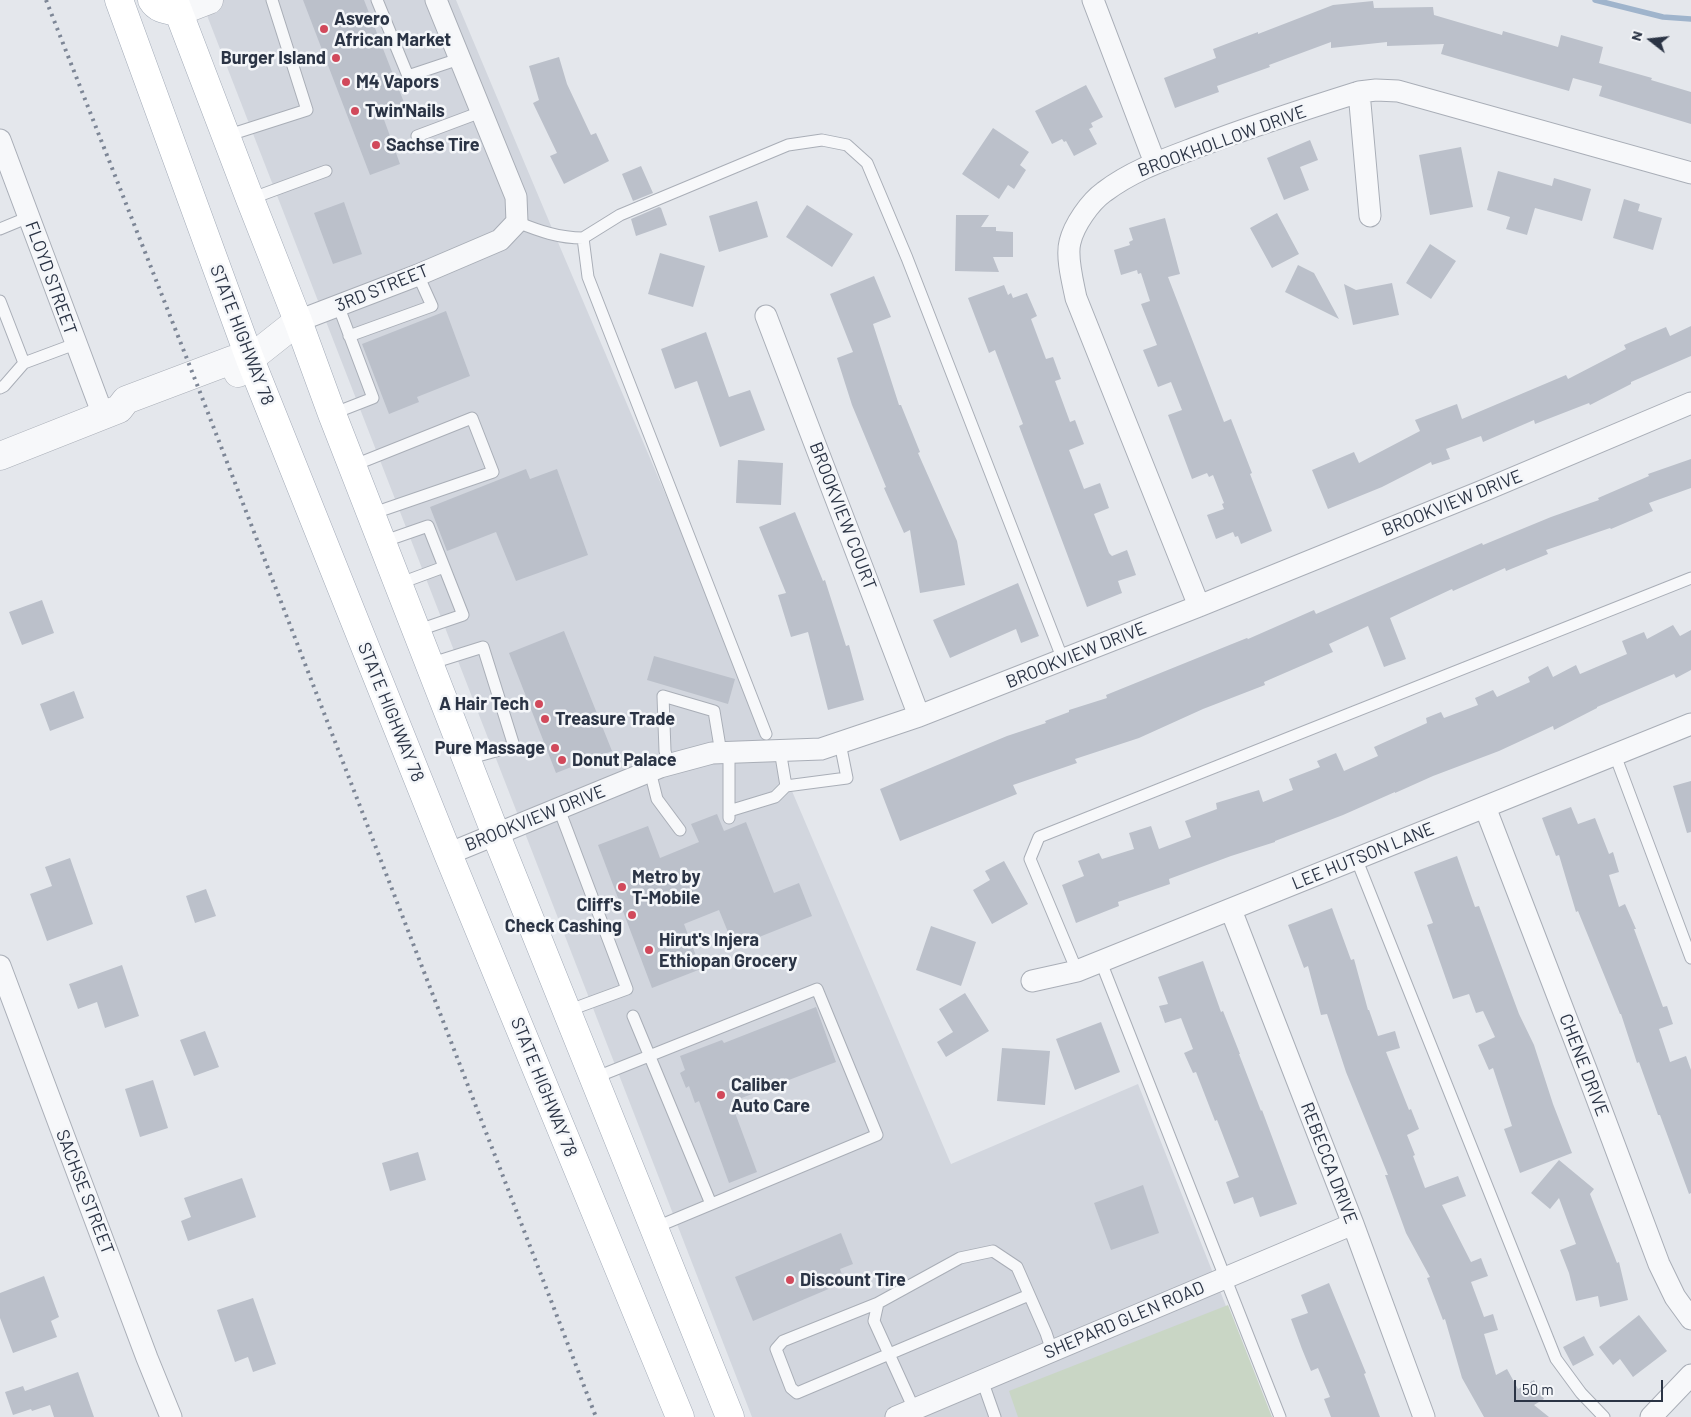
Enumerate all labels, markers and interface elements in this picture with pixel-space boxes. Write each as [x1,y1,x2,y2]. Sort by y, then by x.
place label: Asvero African Market [334,8,451,50]
north arrow [1626,15,1676,65]
marker: Asvero African Market [318,23,330,35]
text: N [1627,29,1646,43]
place label: Burger Island [221,47,326,69]
marker: Burger Island [330,52,342,64]
place label: M4 Vapors [356,71,439,93]
marker: M4 Vapors [340,76,352,88]
place label: Twin'Nails [365,100,445,122]
street label: BROOKHOLLOW DRIVE [1135,100,1309,182]
marker: Twin'Nails [349,105,361,117]
place label: Sachse Tire [386,134,480,156]
marker: Sachse Tire [370,139,382,151]
street label: FLOYD STREET [20,218,82,338]
street label: 3RD STREET [332,260,432,316]
street label: STATE HIGHWAY 78 [205,262,279,408]
street label: BROOKVIEW COURT [805,439,881,593]
street label: BROOKVIEW DRIVE [1379,465,1525,541]
street label: BROOKVIEW DRIVE [1003,617,1149,693]
street label: STATE HIGHWAY 78 [353,639,429,785]
place label: A Hair Tech [439,693,529,715]
marker: A Hair Tech [533,698,545,710]
place label: Treasure Trade [555,708,675,730]
marker: Treasure Trade [539,713,551,725]
place label: Pure Massage [435,737,545,759]
marker: Pure Massage [549,742,561,754]
place label: Donut Palace [572,749,677,771]
marker: Donut Palace [556,754,568,766]
street label: BROOKVIEW DRIVE [462,780,608,856]
street label: LEE HUTSON LANE [1289,818,1437,894]
place label: Metro by T-Mobile [632,866,700,909]
marker: Metro by T-Mobile [616,881,628,893]
place label: Cliff's Check Cashing [505,894,622,936]
marker: Cliff's Check Cashing [626,909,638,921]
place label: Hirut's Injera Ethiopan Grocery [659,929,797,972]
marker: Hirut's Injera Ethiopan Grocery [643,944,655,956]
street label: CHENE DRIVE [1555,1011,1613,1119]
street label: STATE HIGHWAY 78 [506,1014,582,1160]
place label: Caliber Auto Care [731,1074,810,1116]
marker: Caliber Auto Care [715,1089,727,1101]
street label: REBECCA DRIVE [1296,1099,1362,1227]
street label: SACHSE STREET [51,1126,119,1258]
place label: Discount Tire [800,1269,906,1291]
marker: Discount Tire [784,1274,796,1286]
street label: SHEPARD GLEN ROAD [1041,1276,1207,1364]
scale bar [1516,1370,1665,1402]
text: 50 m [1522,1380,1554,1398]

